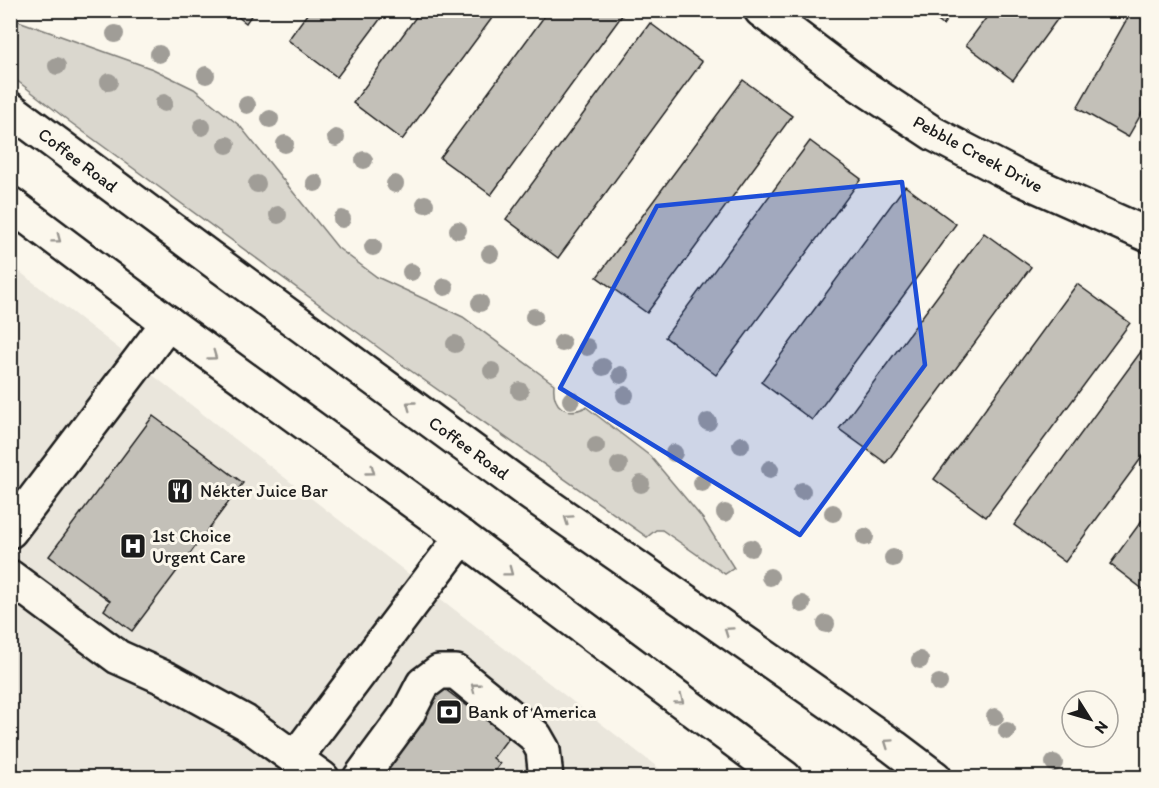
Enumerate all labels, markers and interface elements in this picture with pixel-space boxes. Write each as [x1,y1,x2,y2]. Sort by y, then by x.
street label: Pebble Creek Drive [909,110,1047,198]
street label: Coffee Road [34,123,122,197]
one-way arrow [51,232,62,243]
one-way arrow [207,349,218,360]
one-way arrow [406,401,417,412]
street label: Coffee Road [424,411,514,485]
one-way arrow [364,464,375,475]
restaurant icon: Nékter Juice Bar [165,476,195,506]
place label: Nékter Juice Bar [200,480,328,502]
one-way arrow [564,515,575,526]
place label: 1st Choice Urgent Care [152,525,246,568]
hospital icon: 1st Choice Urgent Care [118,531,148,561]
one-way arrow [502,565,513,576]
one-way arrow [724,627,735,638]
one-way arrow [470,683,481,694]
north arrow [1060,689,1120,749]
one-way arrow [674,693,685,704]
bank icon: Bank of America [434,697,464,727]
place label: Bank of America [468,701,597,723]
text: N [1091,718,1112,738]
one-way arrow [884,739,895,750]

